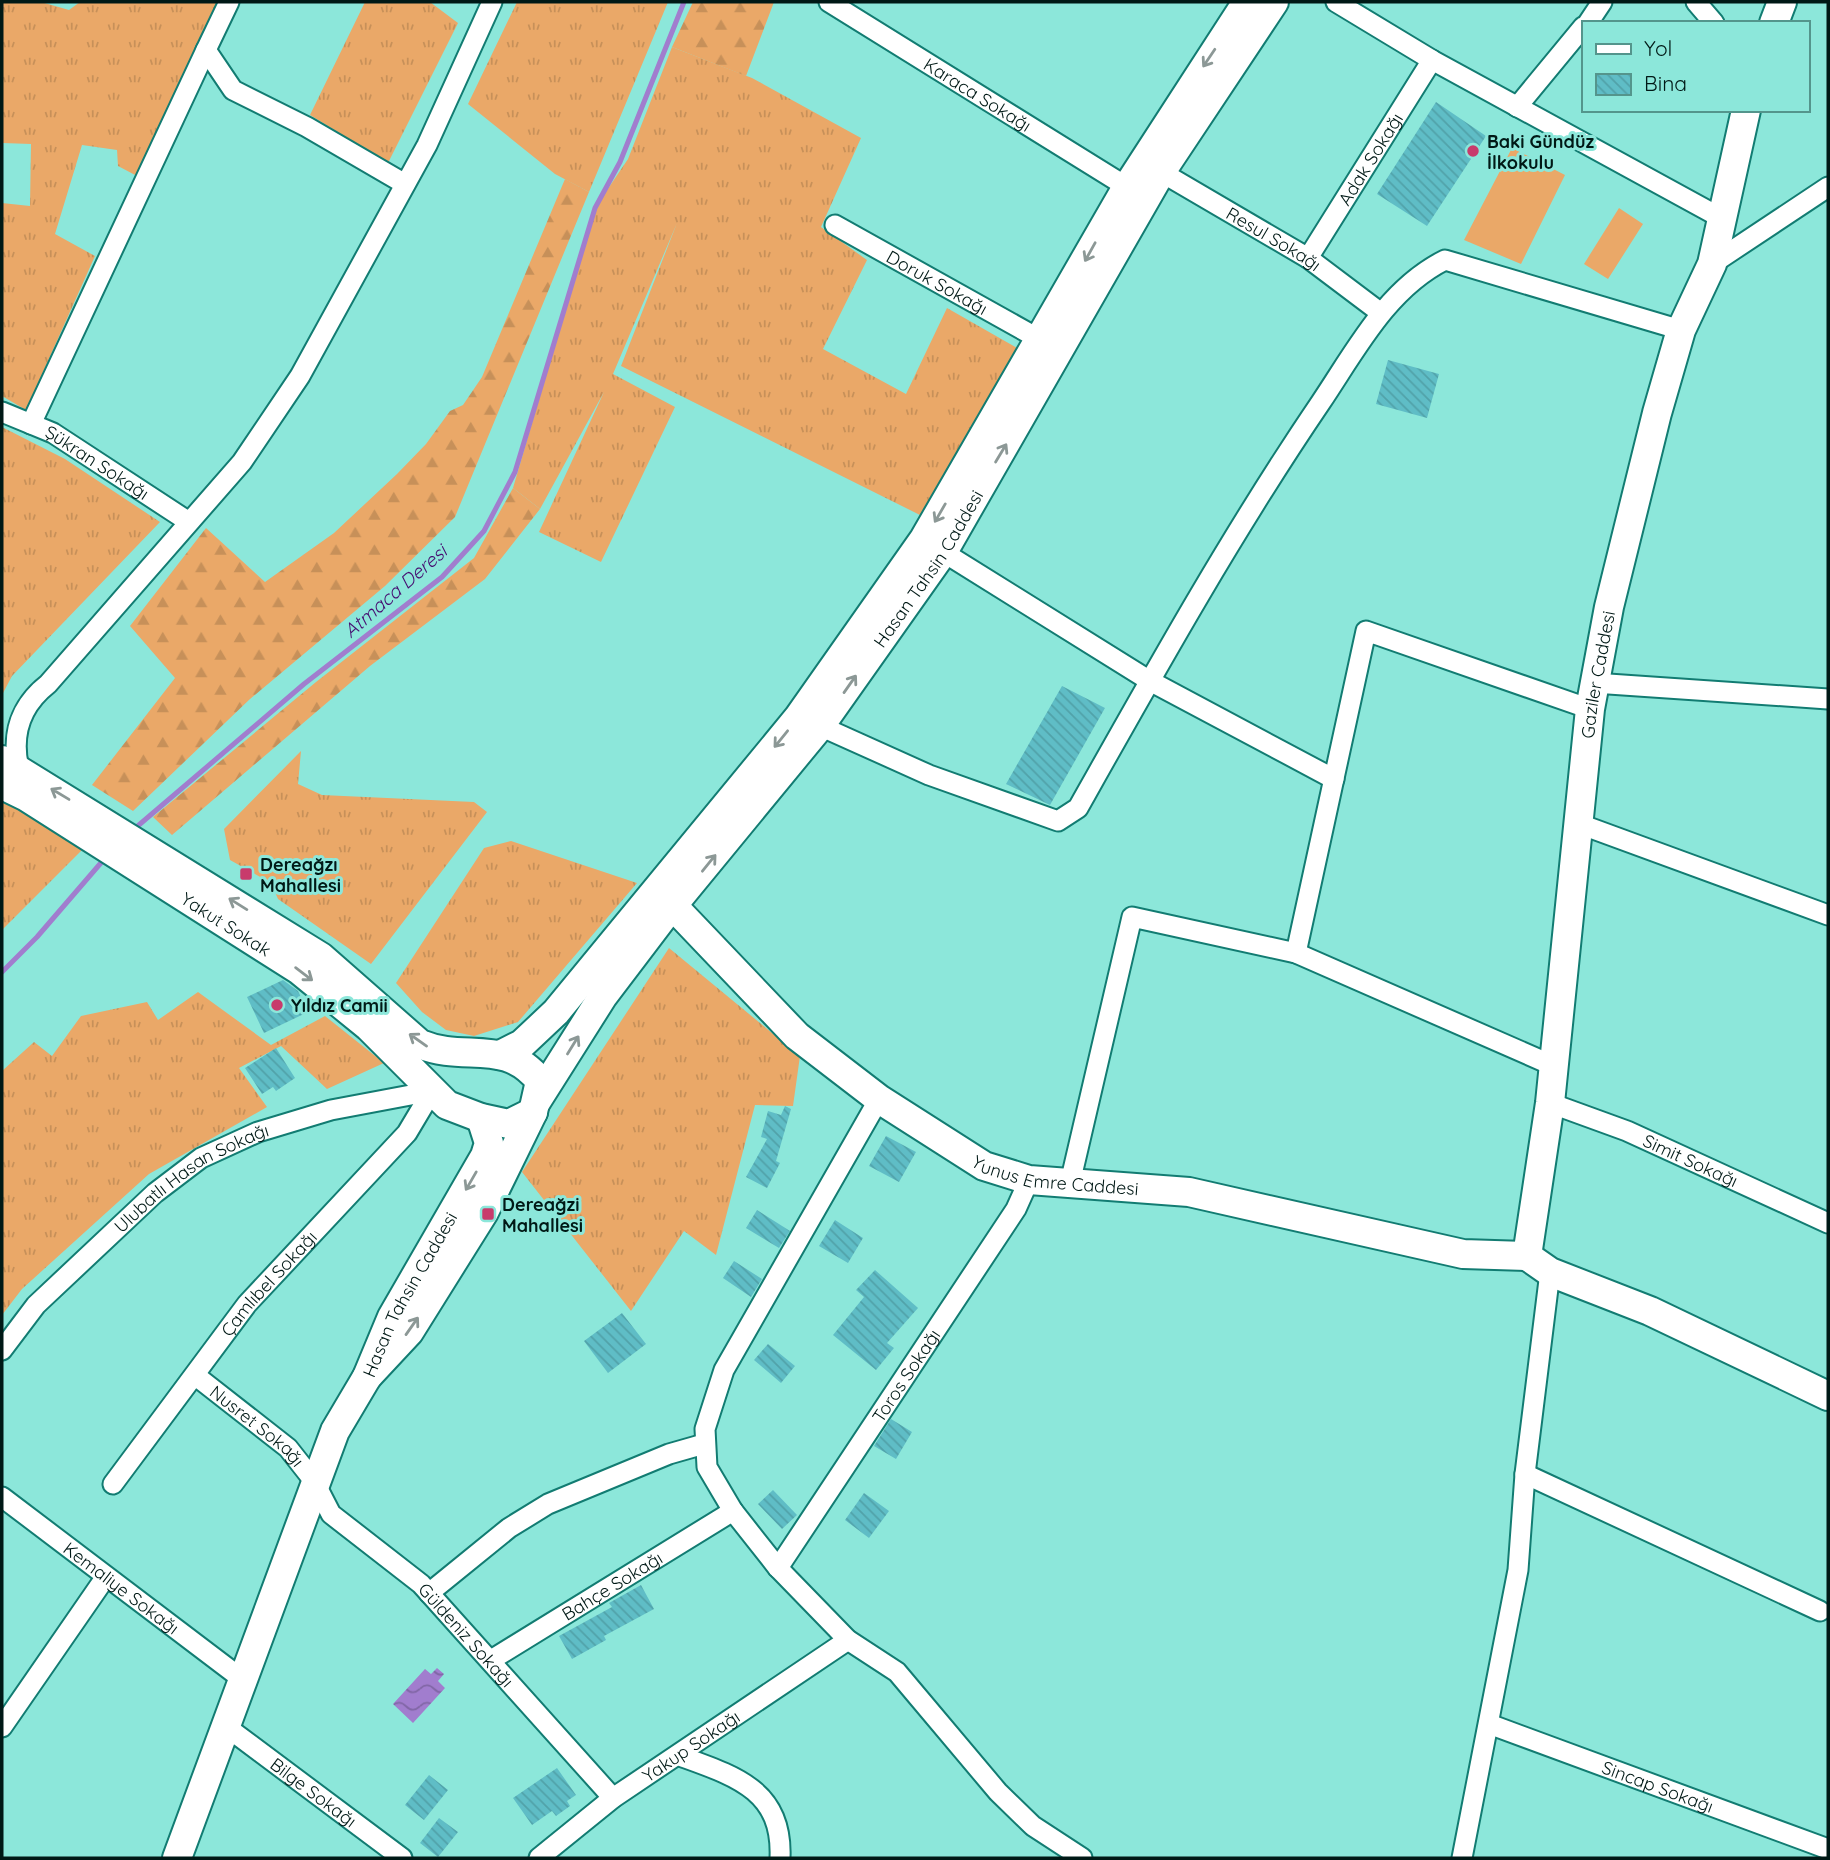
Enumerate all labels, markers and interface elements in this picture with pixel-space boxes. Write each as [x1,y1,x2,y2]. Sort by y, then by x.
legend [1582,21,1809,112]
text: Yol [1644,35,1672,61]
one-way arrow [1202,48,1216,68]
street label: Karaca Sokağı [920,52,1036,136]
text: Bina [1644,70,1687,96]
street label: Adak Sokağı [1333,108,1408,209]
place label: Baki Gündüz İlkokulu [1487,130,1595,174]
marker: Baki Gündüz İlkokulu [1465,143,1481,159]
street label: Resul Sokağı [1222,201,1326,276]
one-way arrow [1083,242,1097,262]
street label: Doruk Sokağı [883,245,992,319]
street label: Şükran Sokağı [42,420,154,504]
one-way arrow [994,443,1008,463]
street label: Hasan Tahsin Caddesi [868,486,988,652]
one-way arrow [932,503,946,523]
water label: Atmaca Deresi [338,538,453,642]
street label: Gaziler Caddesi [1576,609,1620,739]
one-way arrow [843,675,857,694]
one-way arrow [773,730,789,748]
one-way arrow [50,786,70,800]
place label: Dereağzı Mahallesi [260,853,341,897]
one-way arrow [701,854,717,872]
marker: Dereağzı Mahallesi [238,866,254,882]
street label: Yakut Sokak [177,887,276,961]
one-way arrow [228,896,248,910]
one-way arrow [294,966,313,981]
place label: Yıldız Camii [291,994,388,1017]
marker: Yıldız Camii [269,997,285,1013]
one-way arrow [409,1033,429,1048]
one-way arrow [567,1035,581,1055]
street label: Ulubatlı Hasan Sokağı [109,1118,271,1237]
street label: Simit Sokağı [1640,1129,1742,1192]
street label: Yunus Emre Caddesi [967,1150,1139,1200]
one-way arrow [464,1170,478,1190]
place label: Dereağzi Mahallesi [502,1193,583,1237]
marker: Dereağzi Mahallesi [480,1206,496,1222]
street label: Hasan Tahsin Caddesi [357,1208,462,1380]
street label: Çamlıbel Sokağı [215,1226,321,1341]
one-way arrow [405,1317,420,1336]
street label: Toros Sokağı [867,1325,945,1426]
street label: Nusret Sokağı [205,1380,310,1471]
street label: Kemaliye Sokağı [59,1536,184,1639]
street label: Bahçe Sokağı [557,1546,666,1625]
street label: Güldeniz Sokağı [414,1578,519,1692]
street label: Yakup Sokağı [638,1705,744,1787]
street label: Bilge Sokağı [266,1752,361,1832]
street label: Sincap Sokağı [1599,1755,1717,1817]

